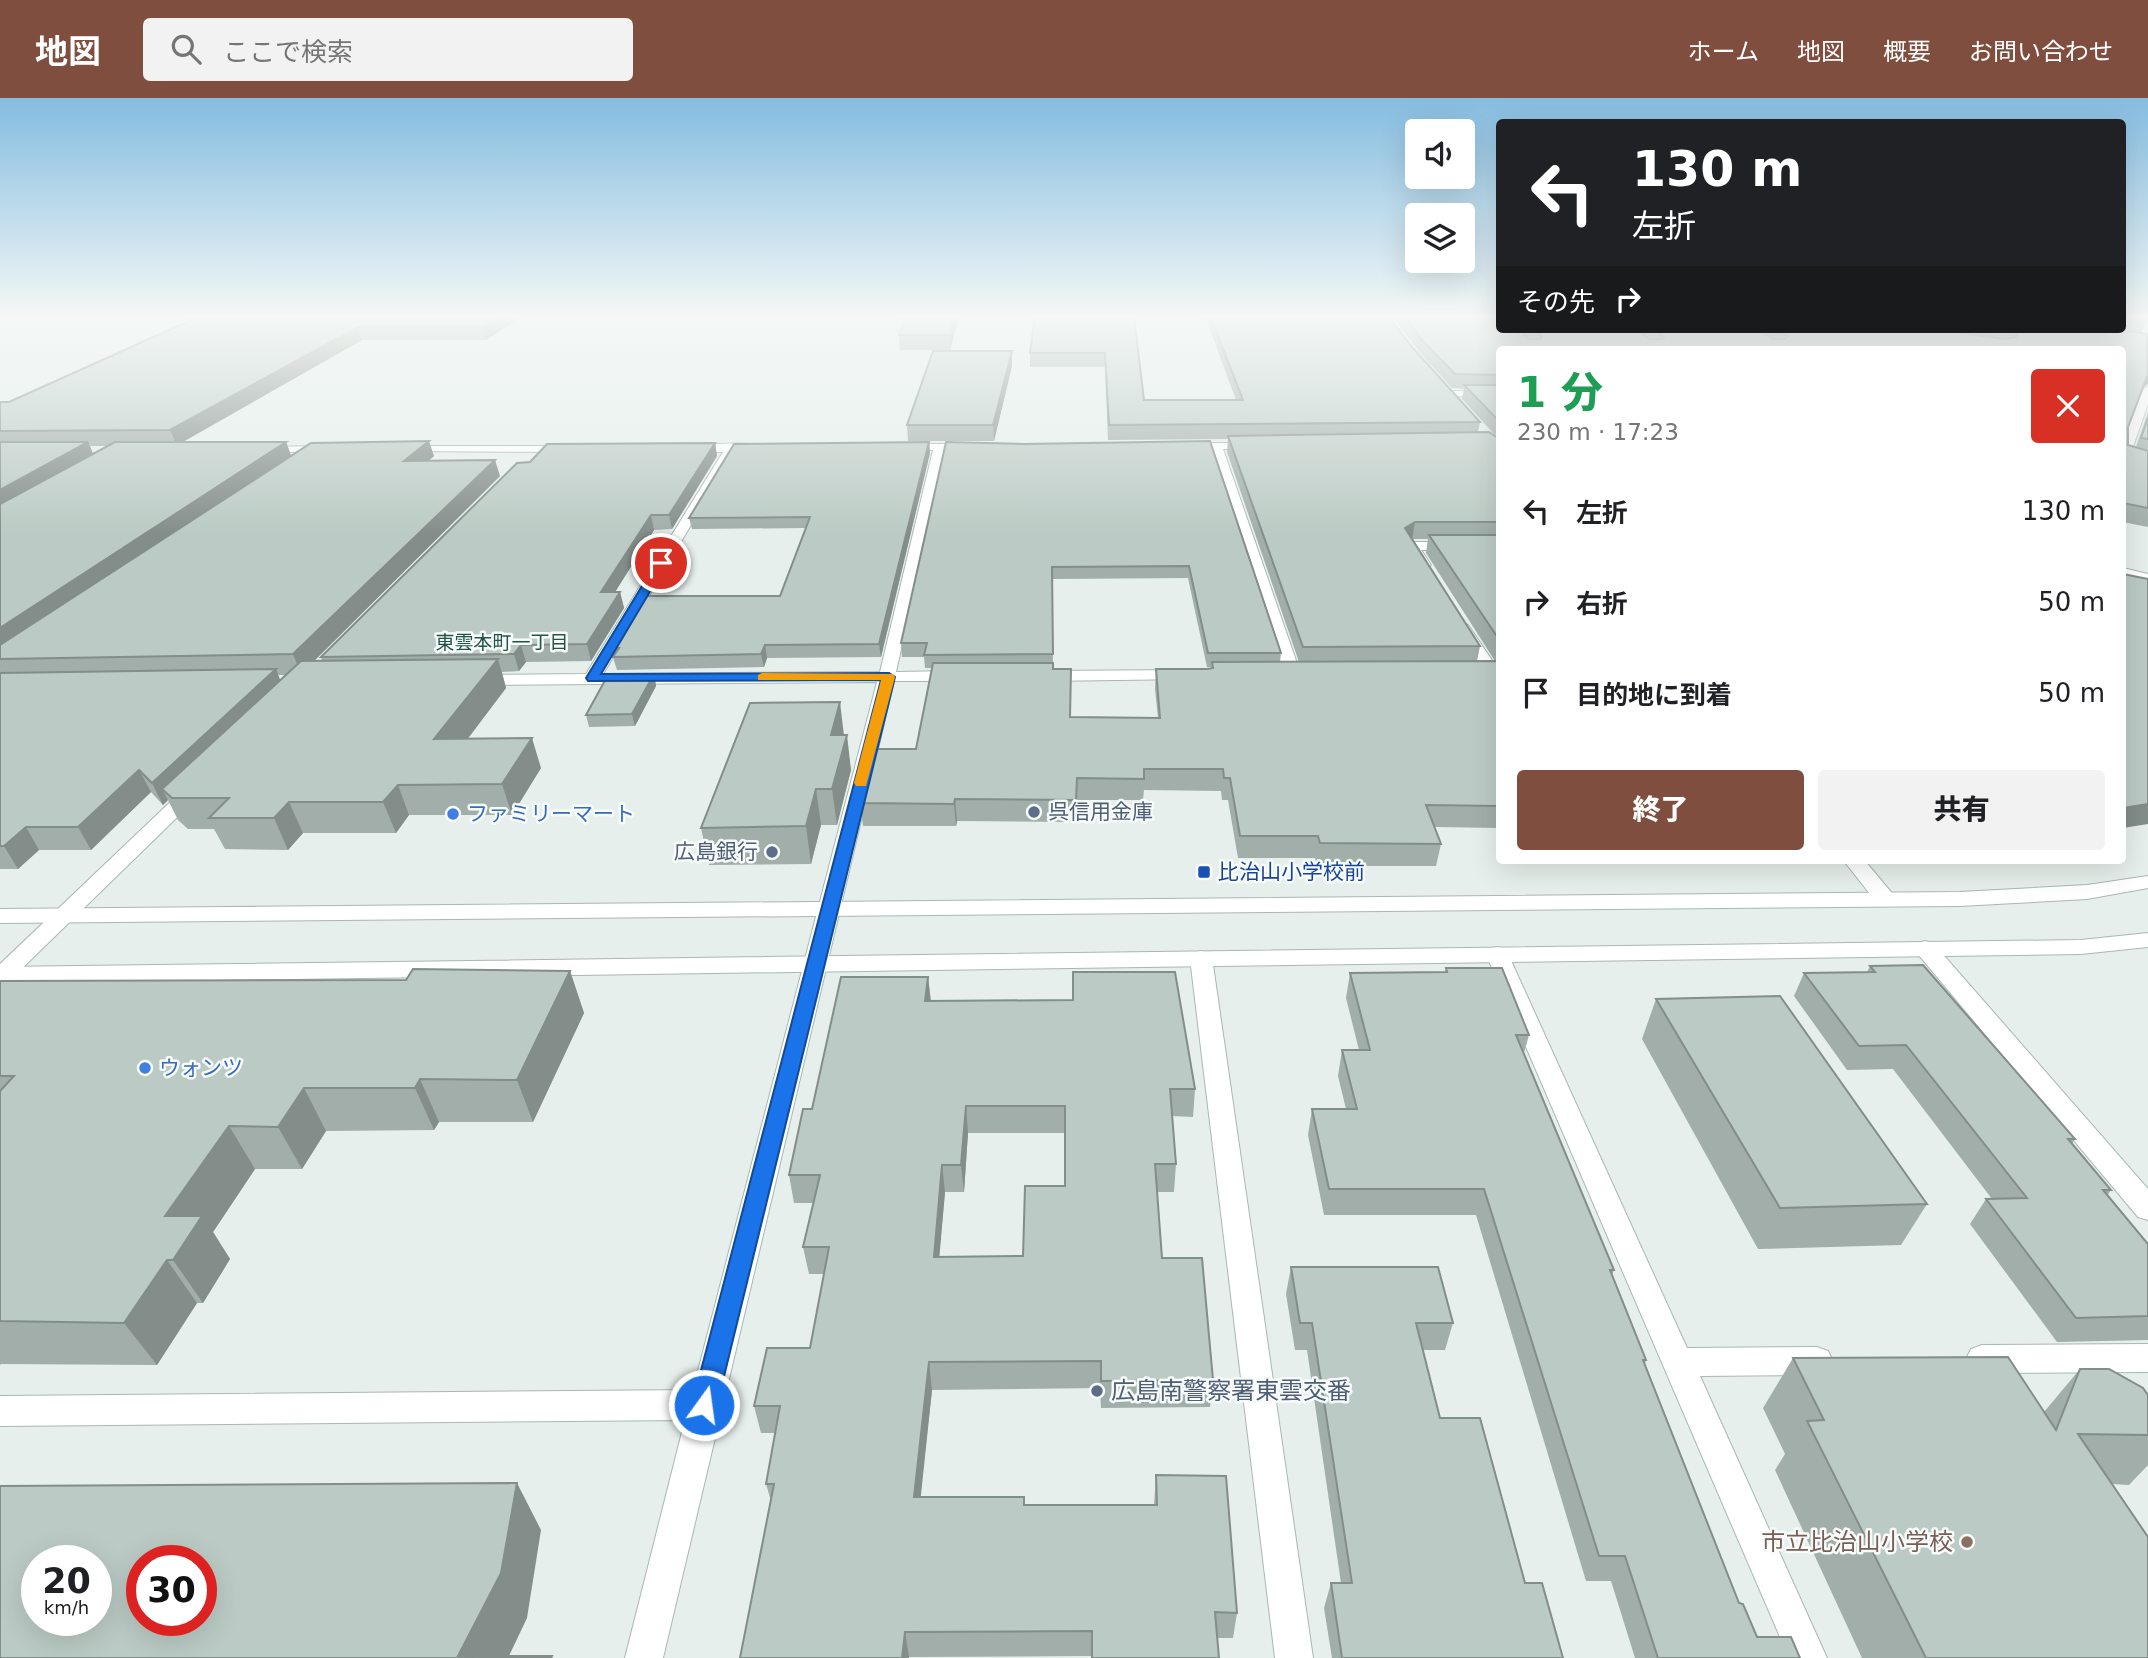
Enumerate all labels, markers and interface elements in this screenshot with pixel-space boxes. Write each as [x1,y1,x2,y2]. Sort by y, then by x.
search box [143,18,633,81]
icon: search [167,30,205,68]
text: 地図 [35,32,101,71]
text: ここで検索 [223,37,353,67]
text: ホーム [1688,38,1759,66]
text: 地図 [1797,38,1845,66]
text: 概要 [1883,38,1931,66]
text: お問い合わせ [1969,38,2113,66]
map controls [1405,119,1475,273]
button: sound [1405,119,1475,189]
text: 130 m [1632,141,1802,198]
icon: left [1517,147,1608,238]
button: layers [1405,203,1475,273]
text: 左折 [1632,207,1696,245]
icon: right [1609,280,1647,318]
text: その先 [1517,287,1595,317]
text: 1 分 [1517,368,1603,417]
button: close [2031,369,2105,443]
text: 230 m · 17:23 [1517,419,1679,445]
icon: left [1517,492,1555,530]
text: 130 m [2022,496,2105,526]
text: 左折 [1576,498,1628,528]
pin [631,533,691,593]
icon: arrive [642,544,680,582]
icon: right [1517,583,1555,621]
text: 50 m [2038,587,2105,617]
text: 右折 [1576,589,1628,619]
district label: 東雲本町一丁目 [435,631,569,653]
icon: arrive [1517,674,1555,712]
text: 50 m [2038,678,2105,708]
text: 目的地に到着 [1576,680,1732,710]
button: 終了 [1517,770,1804,850]
button: 共有 [1818,770,2105,850]
place label: 呉信用金庫 [1048,800,1153,824]
place label: ファミリーマート [467,802,635,826]
marker: 呉信用金庫 [1026,804,1042,820]
marker: ファミリーマート [445,806,461,822]
place label: 広島銀行 [674,840,758,864]
marker: 広島銀行 [764,844,780,860]
place label: 比治山小学校前 [1218,860,1365,884]
marker: 比治山小学校前 [1196,864,1212,880]
place label: ウォンツ [159,1056,243,1080]
marker: ウォンツ [137,1060,153,1076]
position arrow [667,1368,741,1442]
place label: 広島南警察署東雲交番 [1111,1377,1351,1405]
marker: 広島南警察署東雲交番 [1089,1383,1105,1399]
place label: 市立比治山小学校 [1761,1528,1953,1556]
marker: 市立比治山小学校 [1959,1534,1975,1550]
speed limit sign: 30 [126,1545,217,1636]
text: 20 [42,1561,91,1601]
text: km/h [44,1597,89,1618]

